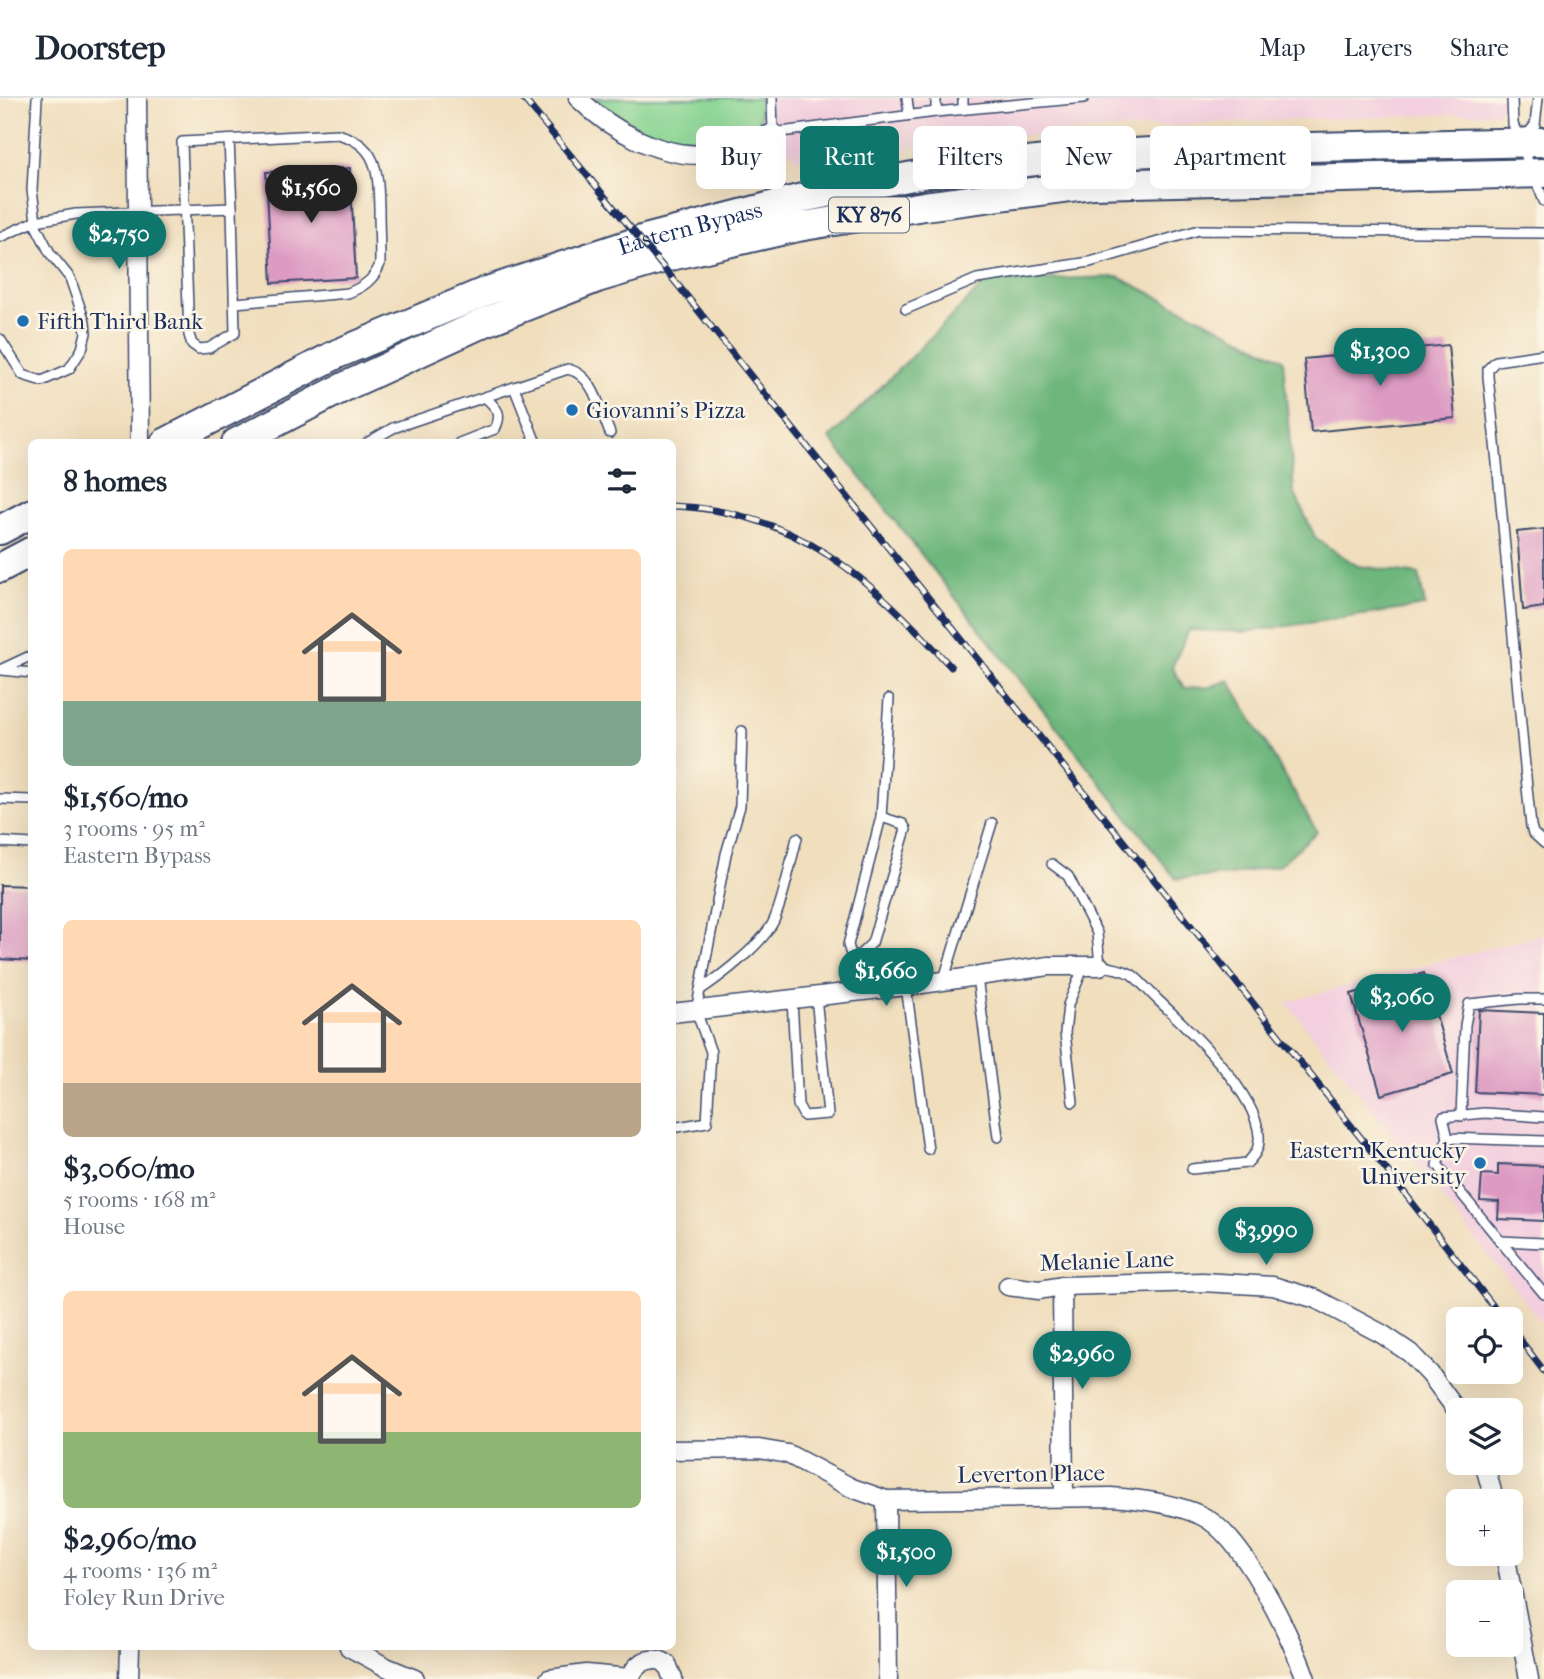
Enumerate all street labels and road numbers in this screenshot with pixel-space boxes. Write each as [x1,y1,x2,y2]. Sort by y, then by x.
street label: Eastern Bypass [614,196,765,261]
road number: KY 876 [829,198,909,232]
street label: Melanie Lane [1039,1245,1175,1277]
street label: Leverton Place [957,1459,1105,1489]

